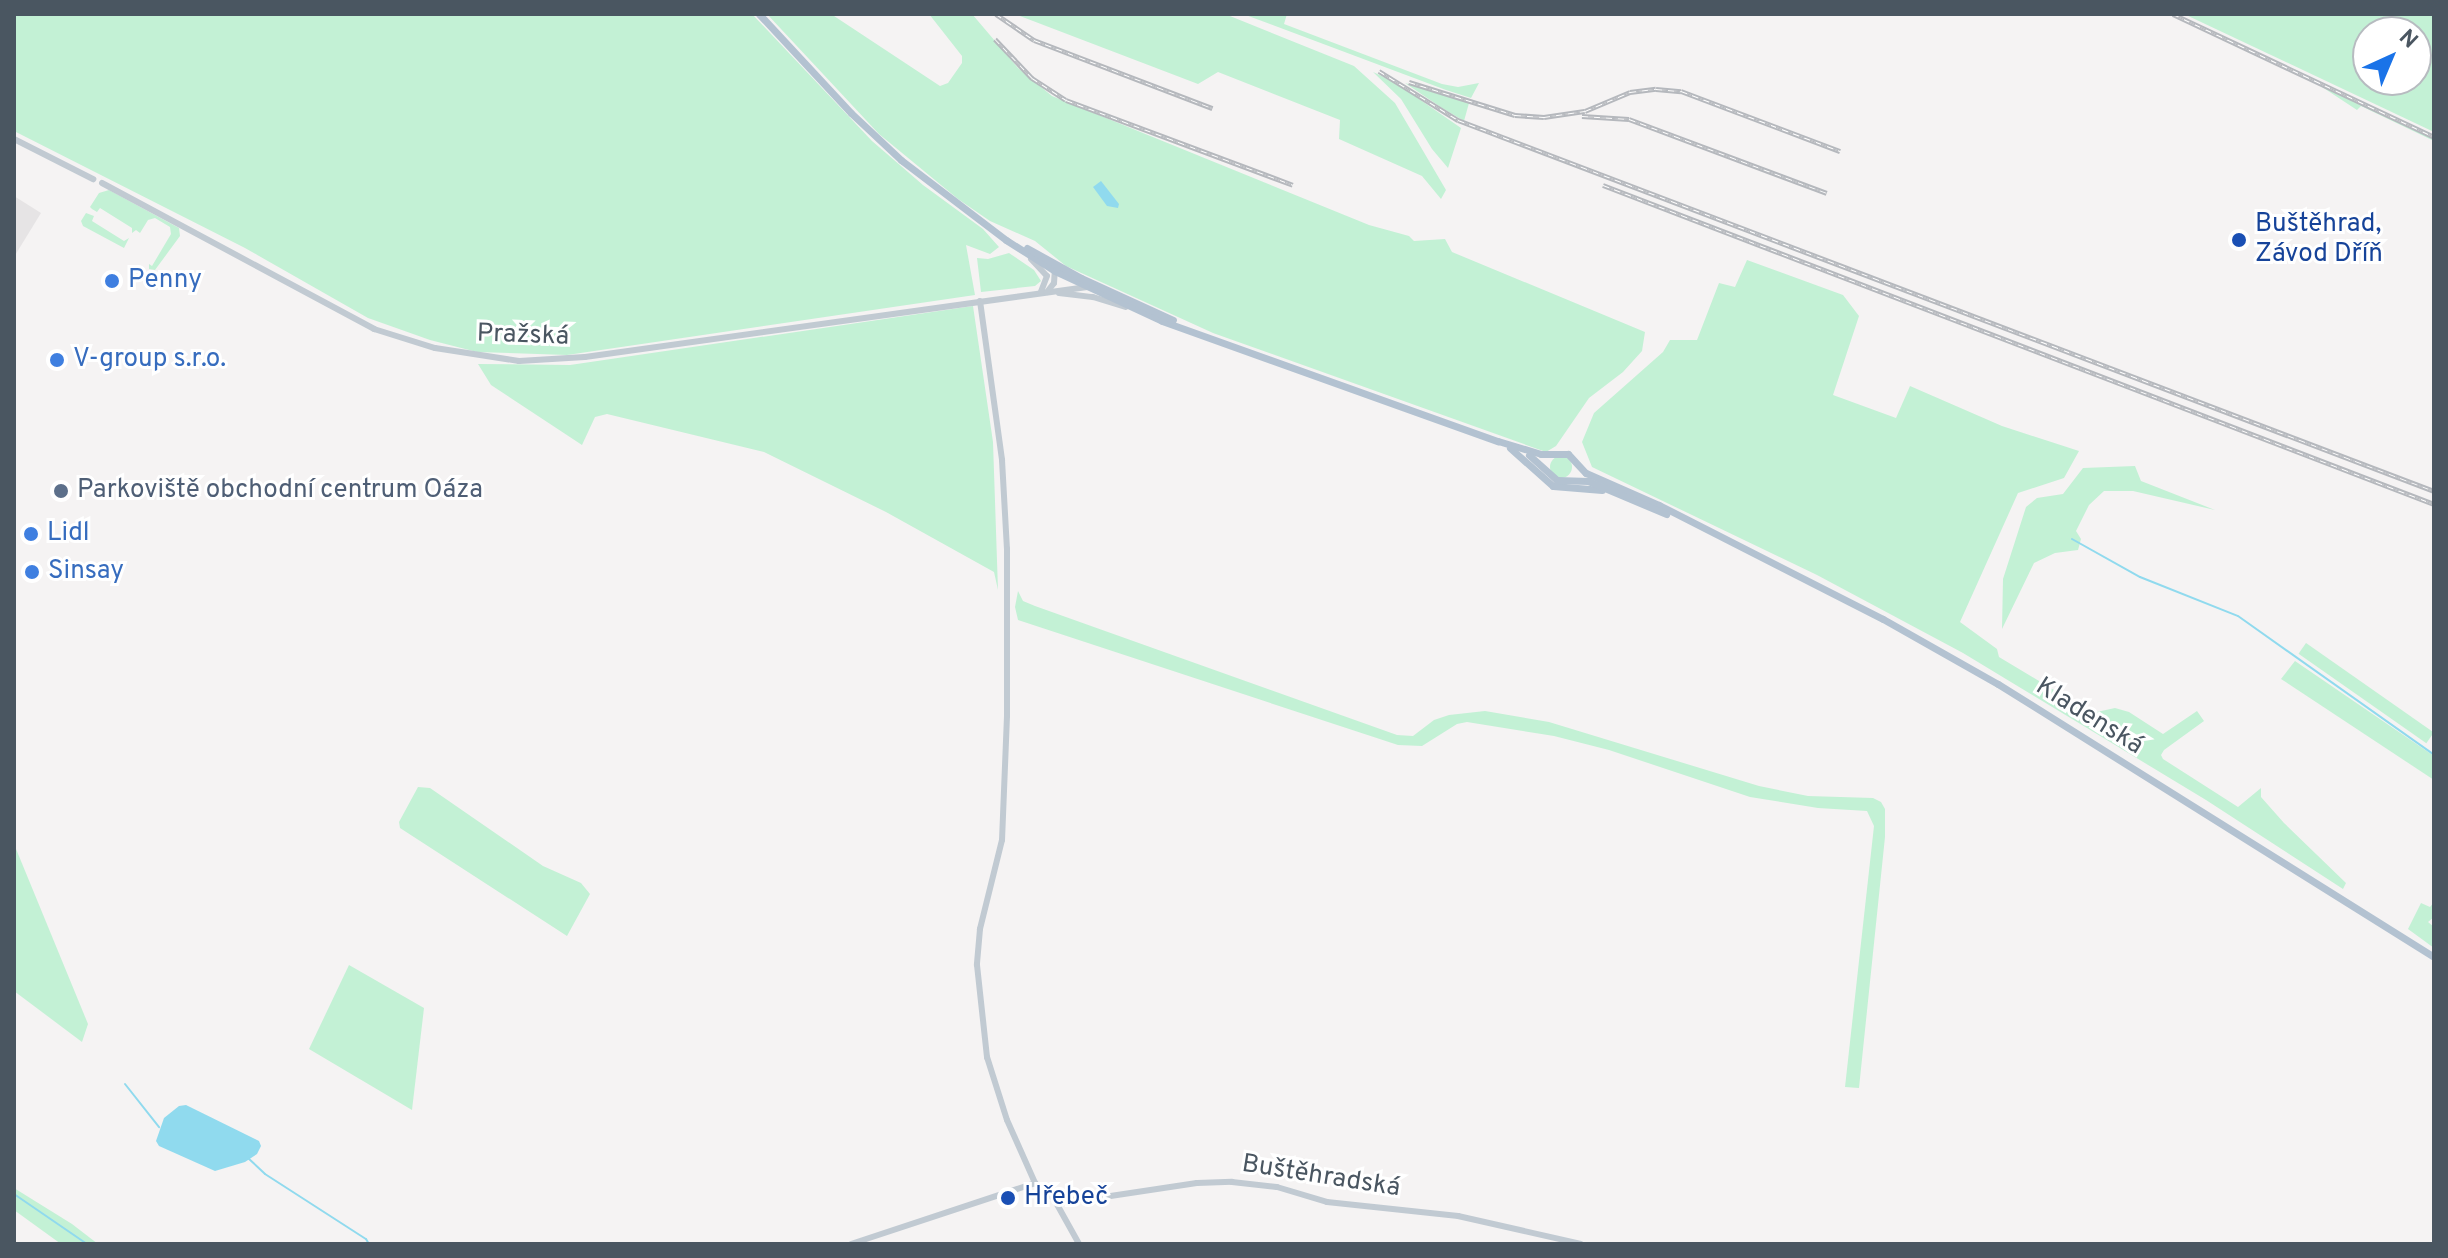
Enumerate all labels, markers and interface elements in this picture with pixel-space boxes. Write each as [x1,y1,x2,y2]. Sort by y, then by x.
north arrow [2352,16,2432,96]
text: N [2393,25,2423,55]
place label: Buštěhrad, Závod Dříň [2255,209,2383,270]
marker: Buštěhrad, Závod Dříň [2230,231,2248,249]
place label: Penny [128,265,202,297]
marker: Penny [103,272,121,290]
street label: Pražská [476,319,570,353]
place label: V-group s.r.o. [73,344,226,376]
marker: V-group s.r.o. [48,351,66,369]
place label: Parkoviště obchodní centrum Oáza [77,475,483,507]
marker: Parkoviště obchodní centrum Oáza [52,482,70,500]
place label: Lidl [47,518,90,550]
marker: Lidl [22,525,40,543]
place label: Sinsay [48,556,124,588]
marker: Sinsay [23,563,41,581]
street label: Kladenská [2029,672,2149,762]
street label: Buštěhradská [1239,1149,1403,1205]
place label: Hřebeč [1024,1182,1108,1214]
marker: Hřebeč [999,1189,1017,1207]

